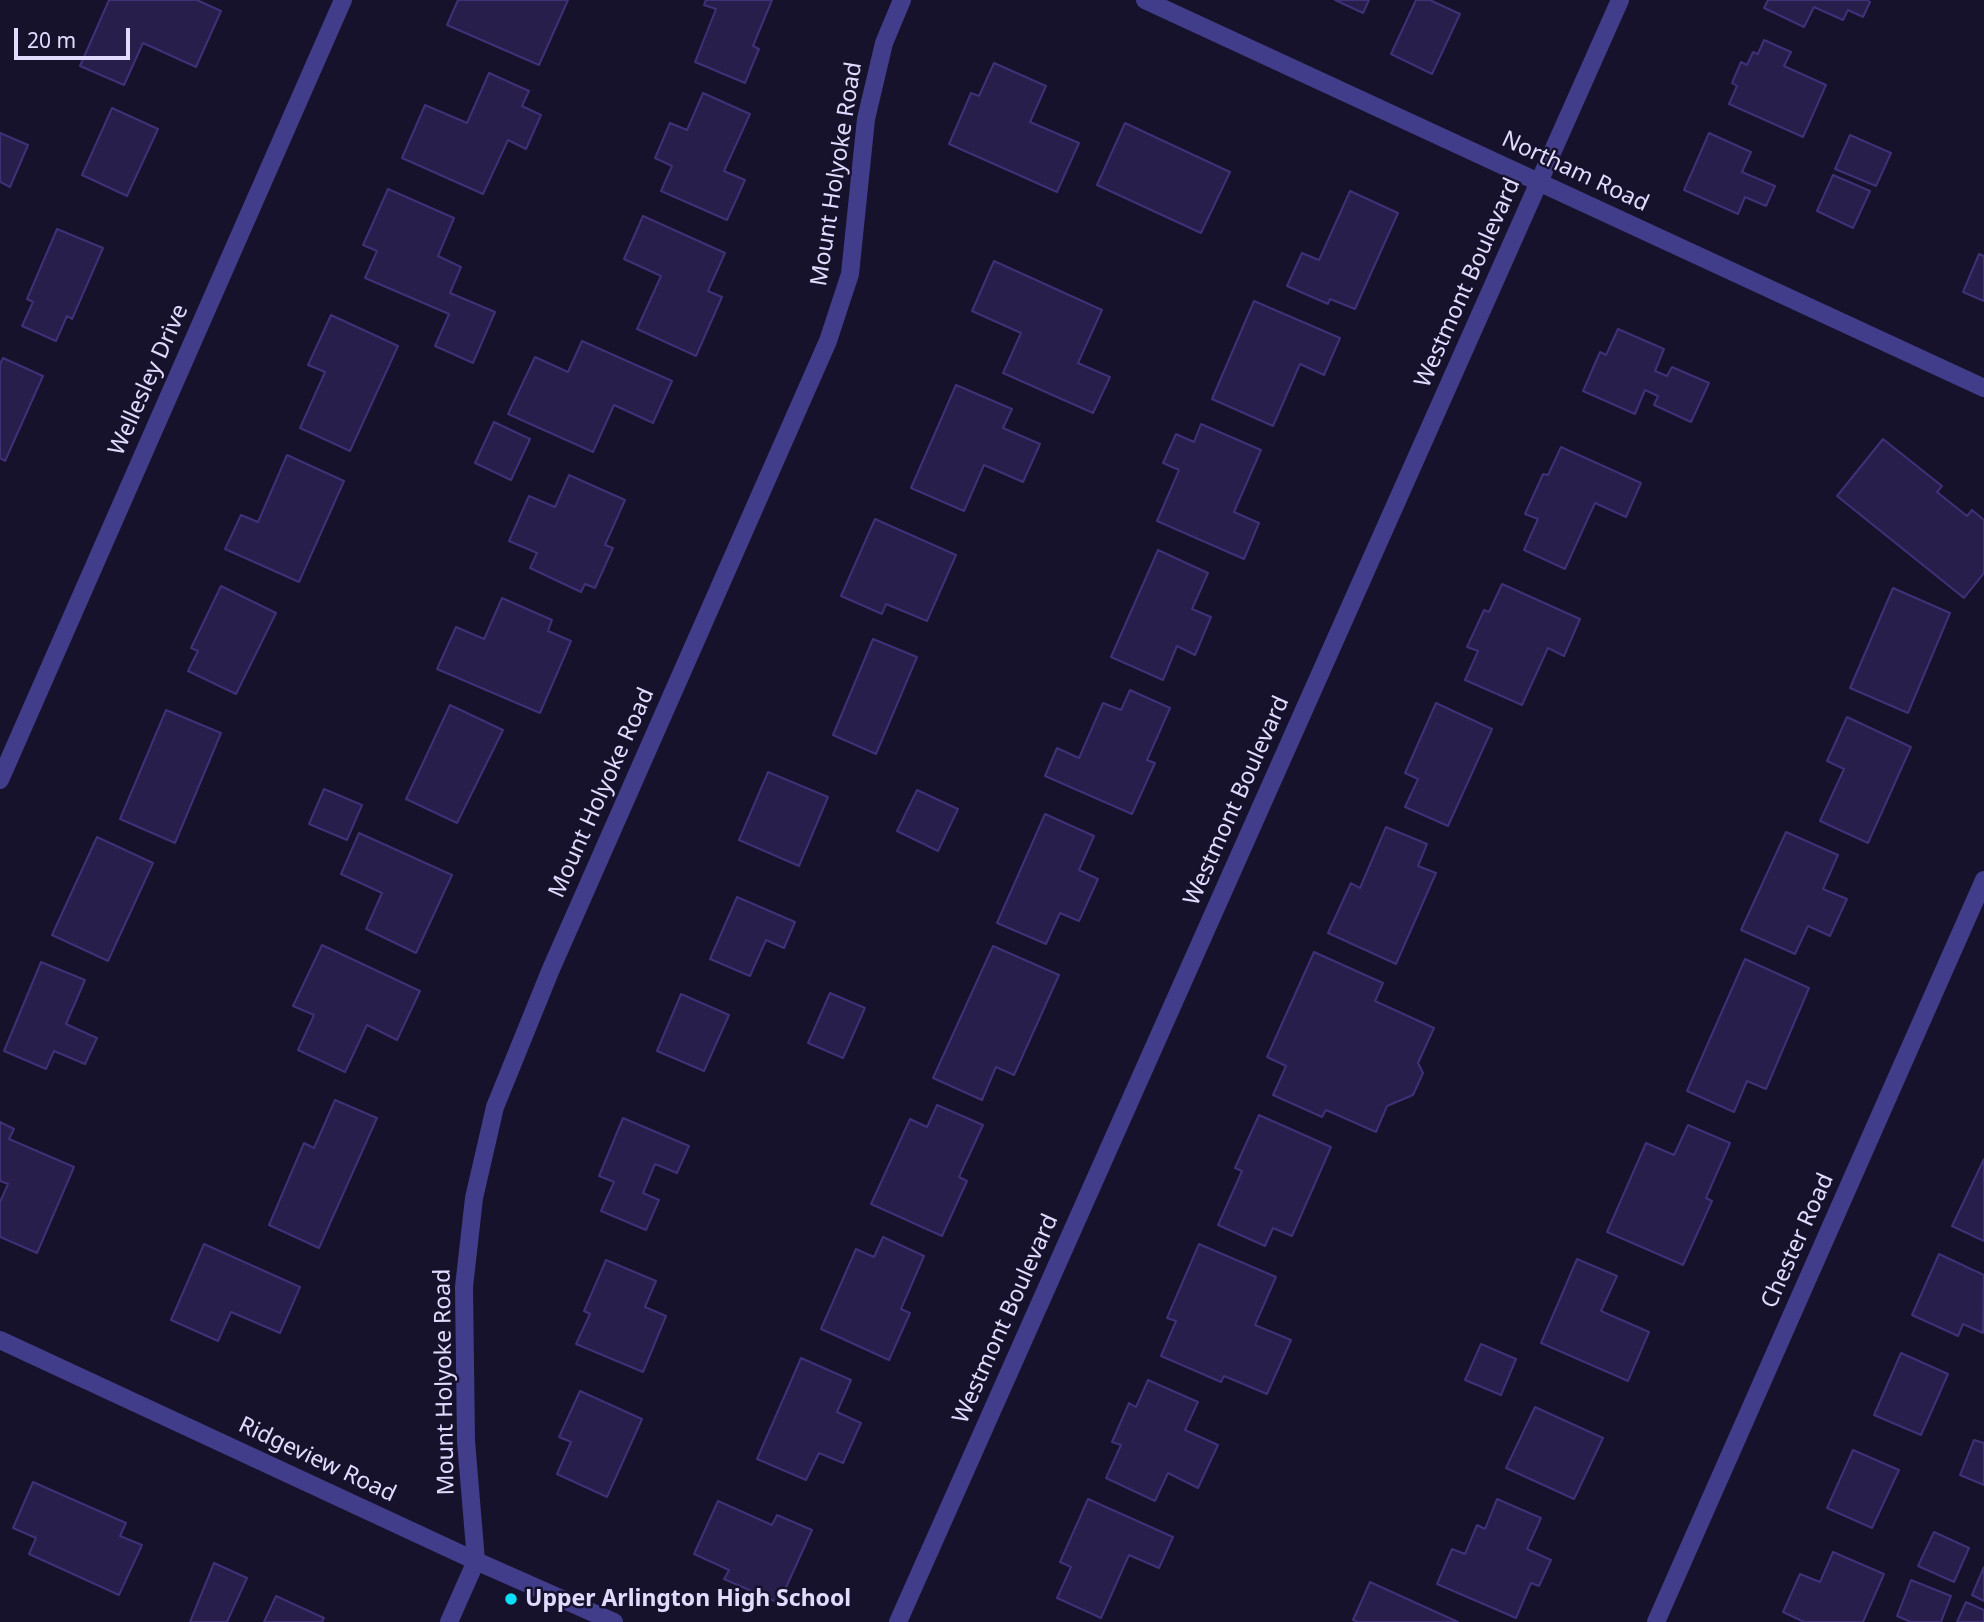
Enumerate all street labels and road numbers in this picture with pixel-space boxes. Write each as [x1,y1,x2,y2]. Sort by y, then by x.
street label: Mount Holyoke Road [806,60,868,288]
street label: Northam Road [1497,126,1653,218]
street label: Westmont Boulevard [1409,174,1527,392]
street label: Wellesley Drive [103,300,195,460]
street label: Mount Holyoke Road [543,684,661,902]
street label: Westmont Boulevard [1178,692,1296,910]
street label: Chester Road [1756,1169,1840,1313]
street label: Westmont Boulevard [947,1210,1065,1428]
street label: Mount Holyoke Road [429,1269,461,1495]
street label: Ridgeview Road [234,1411,400,1509]

